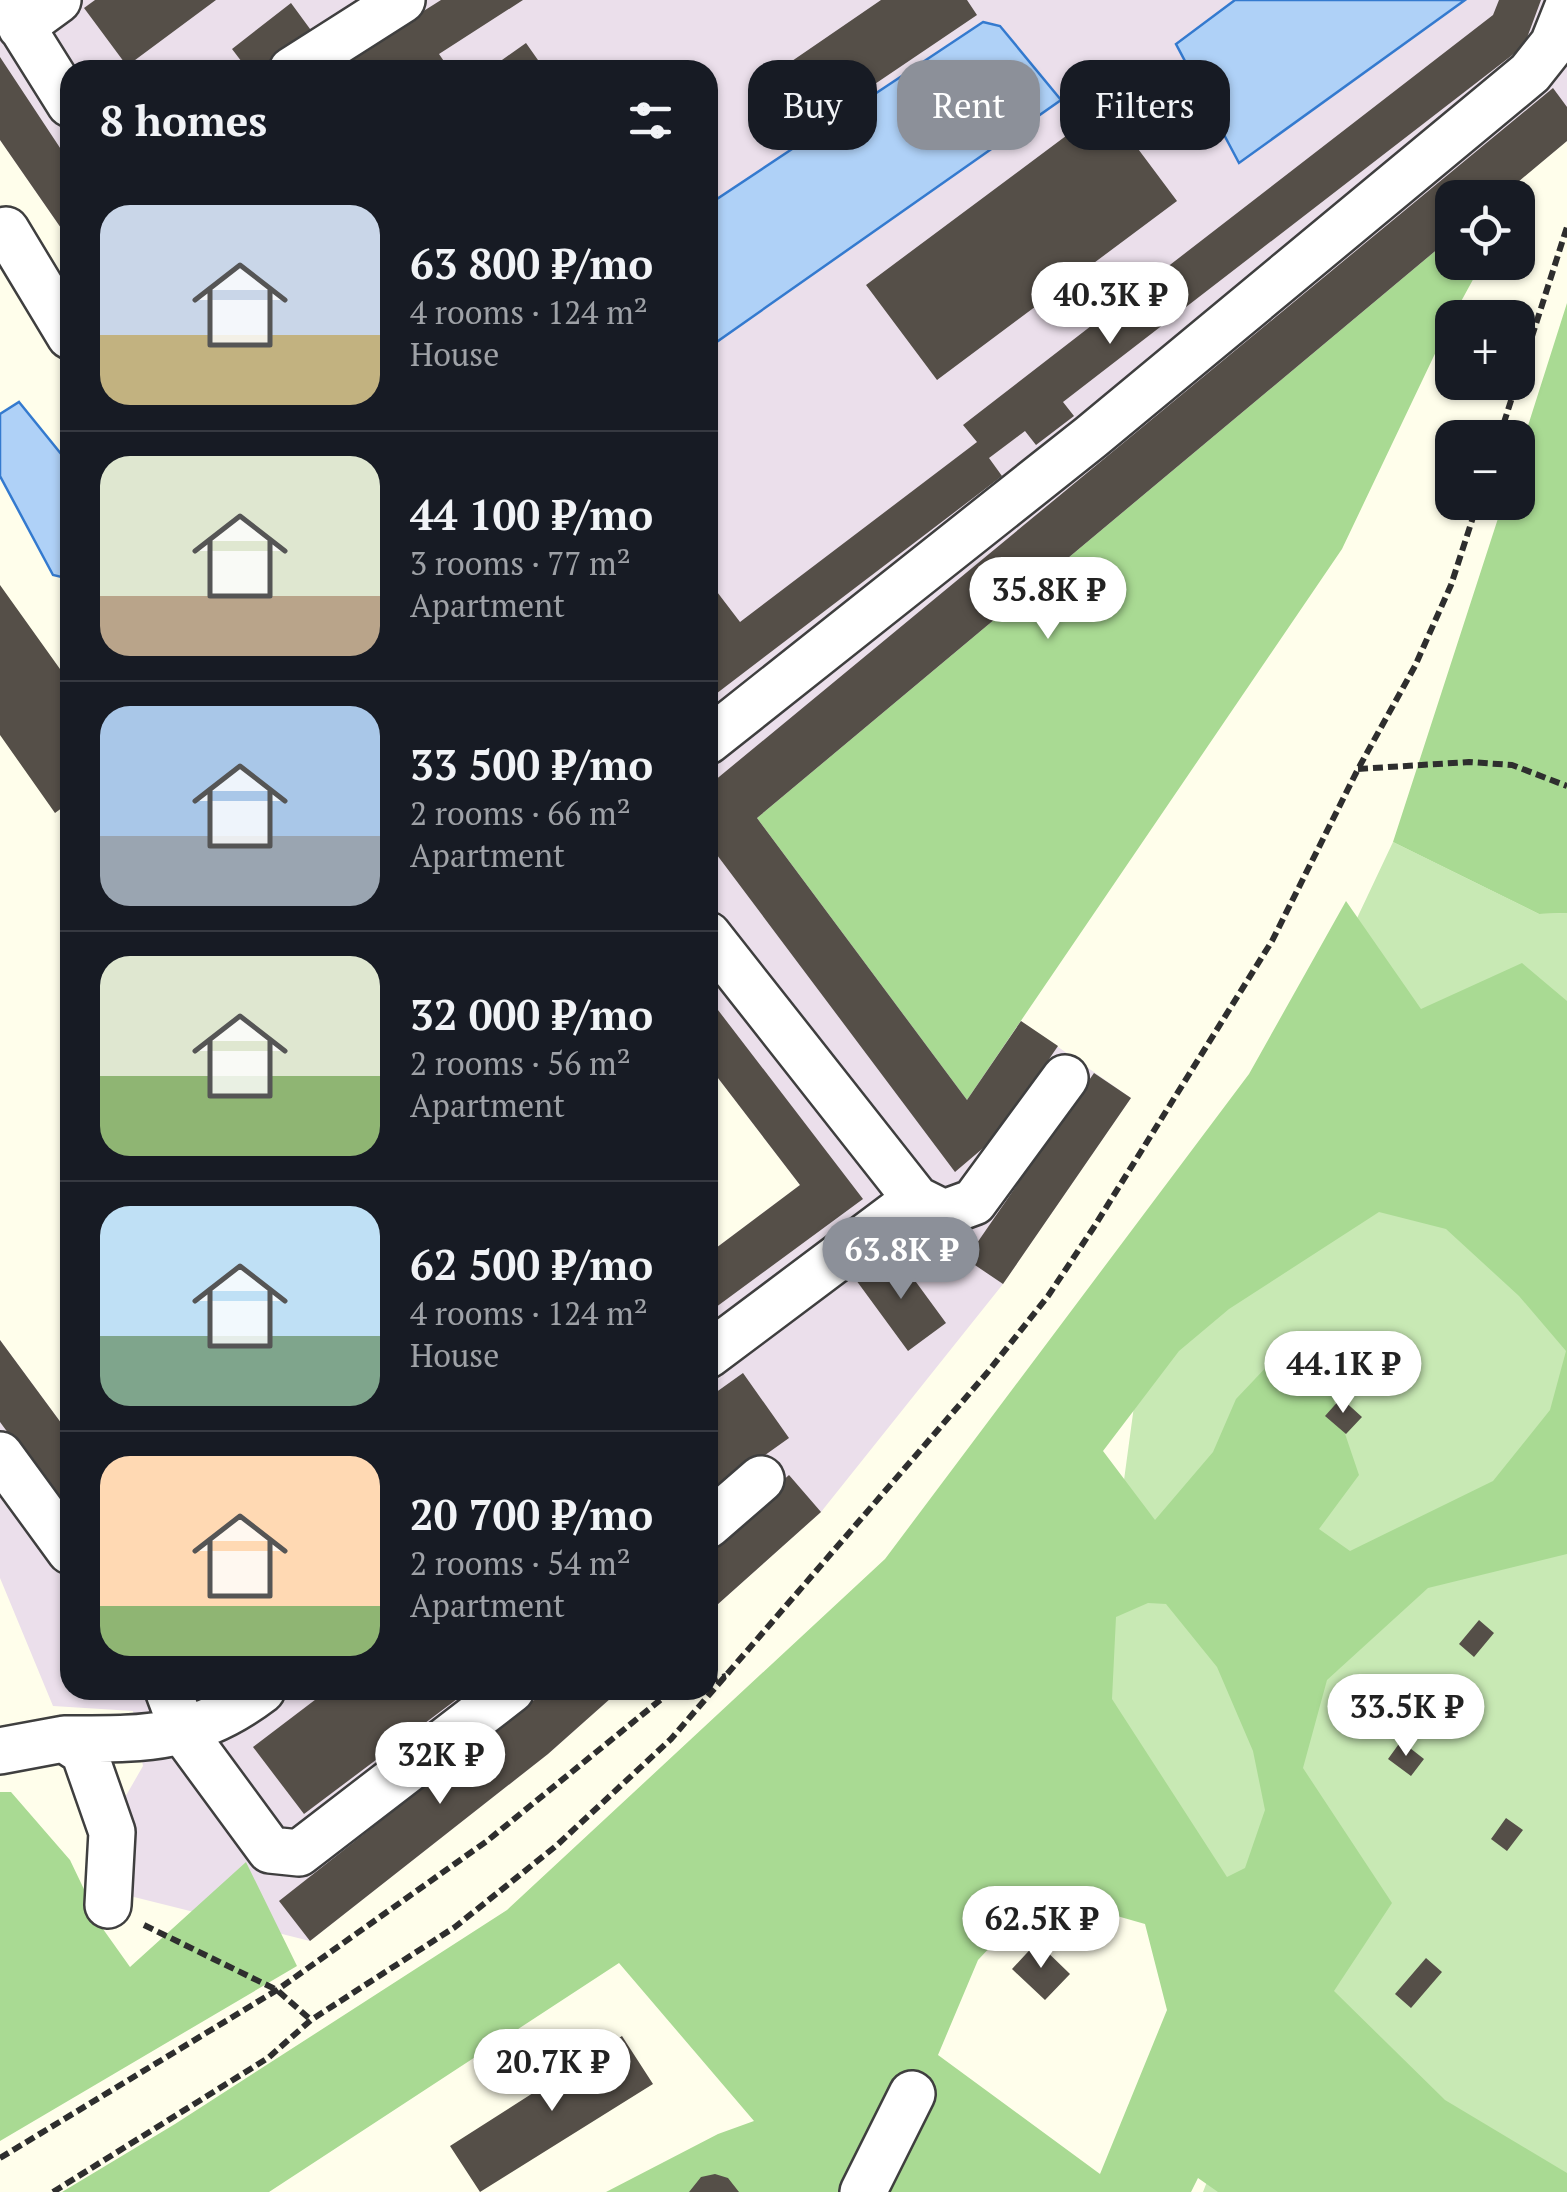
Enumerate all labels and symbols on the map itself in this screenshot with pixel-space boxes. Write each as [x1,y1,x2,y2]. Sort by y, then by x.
pin: 40.3K ₽ [1018,262,1202,347]
pin: 35.8K ₽ [956,557,1140,642]
pin: 63.8K ₽ [809,1217,993,1302]
pin: 44.1K ₽ [1251,1331,1435,1416]
pin: 33.5K ₽ [1314,1674,1498,1759]
pin: 32K ₽ [370,1722,510,1807]
pin: 62.5K ₽ [949,1886,1133,1971]
pin: 20.7K ₽ [460,2029,644,2114]

